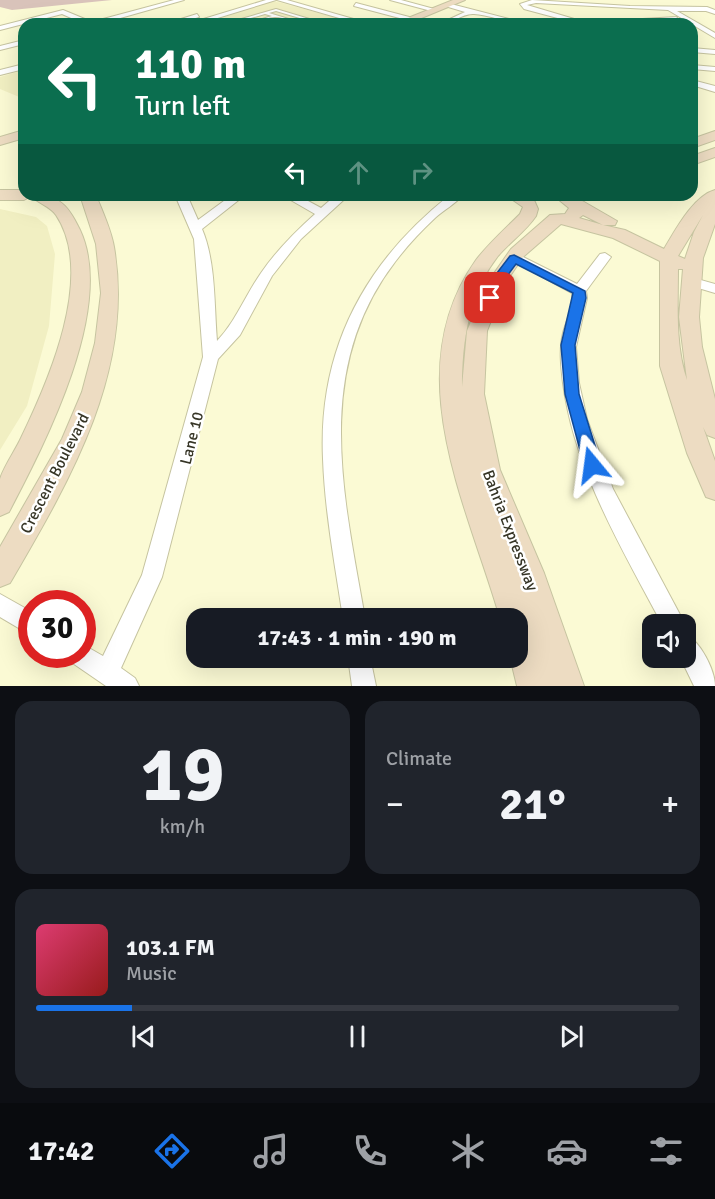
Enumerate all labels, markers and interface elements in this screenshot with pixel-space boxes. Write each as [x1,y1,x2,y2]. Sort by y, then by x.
text: 110 m [135,39,246,90]
icon: left [36,42,114,120]
text: Turn left [135,90,230,123]
icon: left [279,156,312,189]
icon: ahead [342,156,375,189]
icon: right [405,156,438,189]
pin [464,272,515,323]
icon: arrive [473,281,506,314]
street label: Crescent Boulevard [16,410,94,537]
street label: Lane 10 [176,410,208,467]
position arrow [560,433,624,497]
street label: Bahria Expressway [478,467,543,594]
speed limit sign: 30 [18,590,96,668]
map controls [642,614,696,668]
button: sound [642,614,696,668]
text: 17:43 · 1 min · 190 m [257,624,457,651]
text: 19 [140,727,225,823]
text: Climate [386,746,452,771]
text: 21° [499,777,566,832]
text: − [386,784,404,825]
text: + [661,784,679,825]
text: km/h [160,814,205,839]
text: 103.1 FM [126,934,215,961]
text: Music [126,961,177,986]
icon: previous [127,1020,160,1053]
icon: pause [341,1020,374,1053]
icon: next [555,1020,588,1053]
icon: directions [151,1130,193,1172]
icon: music [250,1130,292,1172]
icon: phone [349,1130,391,1172]
icon: climate [447,1130,489,1172]
icon: car [546,1130,588,1172]
icon: filters [645,1130,687,1172]
text: 17:42 [28,1135,95,1168]

